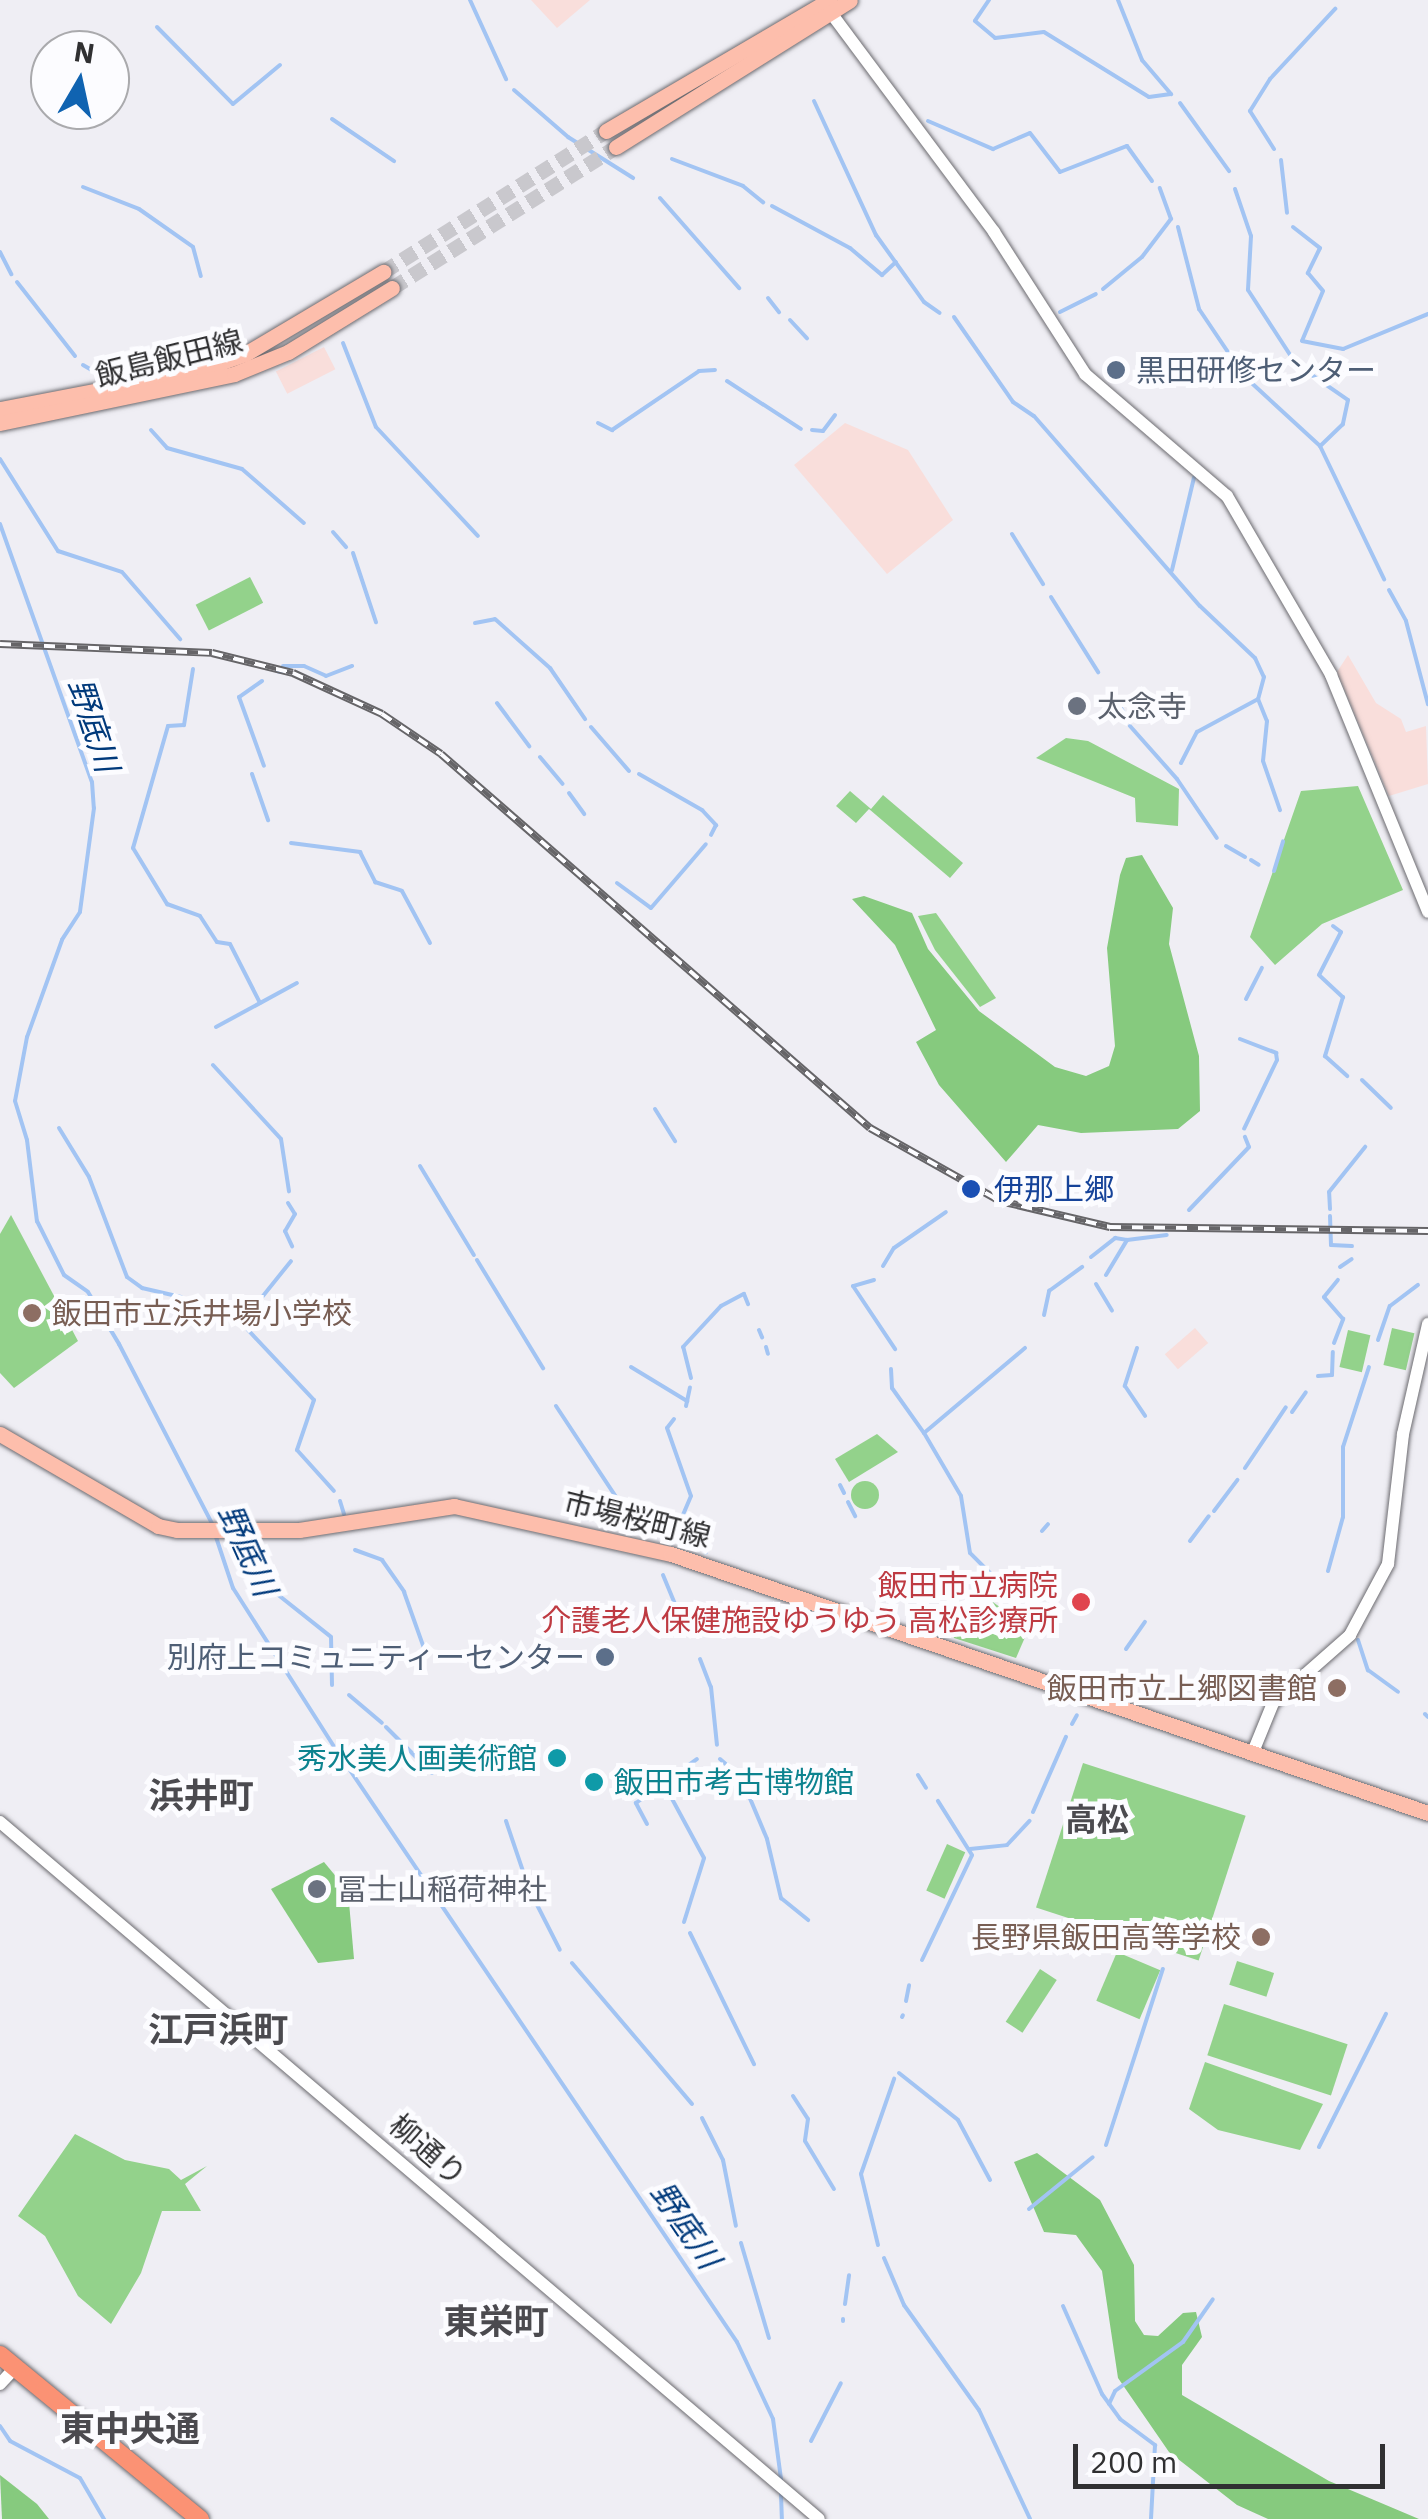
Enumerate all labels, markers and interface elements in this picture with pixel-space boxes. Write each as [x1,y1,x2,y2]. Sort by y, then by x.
north arrow [30,30,130,130]
text: N [72,32,97,72]
street label: 飯島飯田線 [92,322,246,394]
place label: 黒田研修センター [1136,352,1376,388]
marker: 黒田研修センター [1105,359,1127,381]
water label: 野底川 [61,673,127,777]
place label: 太念寺 [1097,688,1187,724]
marker: 太念寺 [1066,695,1088,717]
place label: 伊那上郷 [994,1171,1114,1207]
marker: 伊那上郷 [958,1176,984,1202]
place label: 飯田市立浜井場小学校 [52,1295,352,1331]
marker: 飯田市立浜井場小学校 [21,1302,43,1324]
street label: 市場桜町線 [560,1483,714,1555]
water label: 野底川 [211,1498,285,1602]
place label: 飯田市立病院 介護老人保健施設ゆうゆう 高松診療所 [541,1567,1058,1638]
marker: 飯田市立病院 介護老人保健施設ゆうゆう 高松診療所 [1068,1589,1094,1615]
place label: 別府上コミュニティーセンター [165,1639,585,1675]
marker: 別府上コミュニティーセンター [594,1646,616,1668]
place label: 飯田市立上郷図書館 [1047,1670,1317,1706]
marker: 飯田市立上郷図書館 [1326,1677,1348,1699]
place label: 秀水美人画美術館 [297,1740,537,1776]
marker: 秀水美人画美術館 [546,1747,568,1769]
place label: 飯田市考古博物館 [614,1764,854,1800]
marker: 飯田市考古博物館 [583,1771,605,1793]
district label: 浜井町 [149,1774,253,1816]
district label: 高松 [1065,1800,1129,1838]
place label: 冨士山稲荷神社 [337,1871,547,1907]
marker: 冨士山稲荷神社 [306,1878,328,1900]
place label: 長野県飯田高等学校 [971,1919,1241,1955]
marker: 長野県飯田高等学校 [1250,1926,1272,1948]
district label: 江戸浜町 [148,2008,288,2050]
street label: 柳通り [382,2107,474,2193]
water label: 野底川 [643,2174,729,2276]
district label: 東栄町 [444,2300,548,2342]
district label: 東中央通 [60,2407,200,2449]
scale bar [1078,2424,1390,2486]
text: 200 m [1090,2442,1177,2481]

